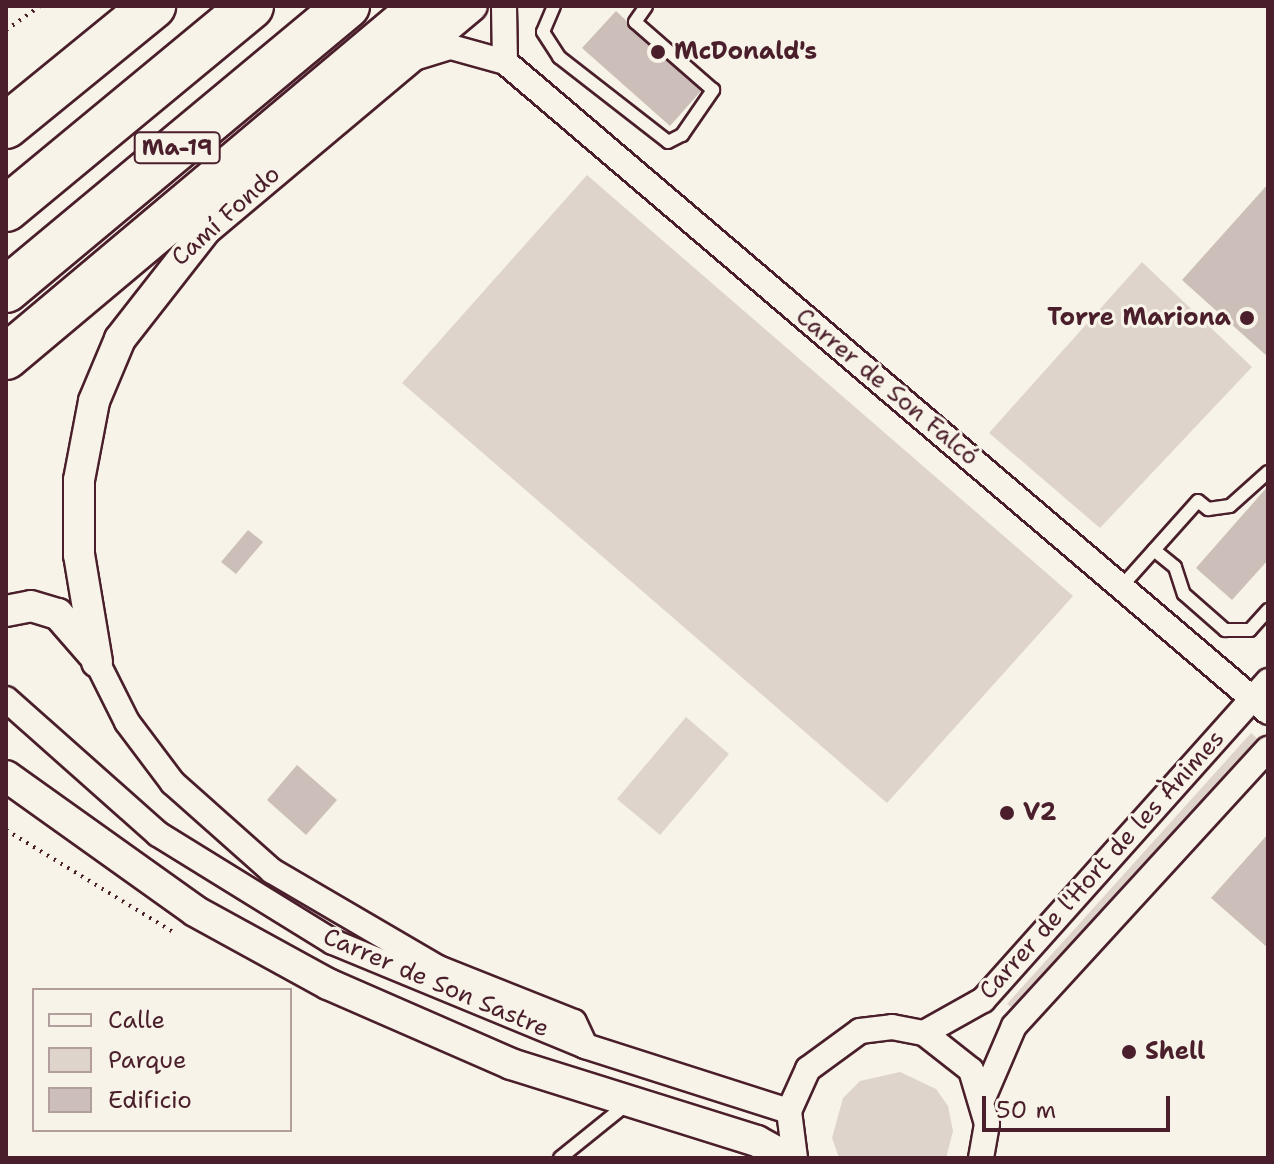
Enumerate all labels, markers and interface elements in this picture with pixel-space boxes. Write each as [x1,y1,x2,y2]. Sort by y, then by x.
place label: McDonald's [674,38,817,66]
marker: McDonald's [649,43,667,61]
road number: Ma-19 [133,130,221,166]
street label: Camí Fondo [166,160,286,272]
street label: Carrer de Son Falcó [790,302,984,472]
place label: Torre Mariona [1047,304,1231,332]
marker: Torre Mariona [1238,309,1256,327]
street label: Carrer de l'Hort de les Ànimes [973,724,1231,1006]
place label: V2 [1023,799,1056,827]
marker: V2 [998,804,1016,822]
street label: Carrer de Son Sastre [319,922,553,1044]
legend [32,988,292,1132]
text: Calle [108,1004,165,1036]
place label: Shell [1145,1038,1205,1066]
marker: Shell [1120,1043,1138,1061]
text: Parque [108,1044,187,1076]
scale bar [986,1080,1174,1130]
text: Edificio [108,1084,192,1116]
text: 50 m [996,1094,1056,1126]

